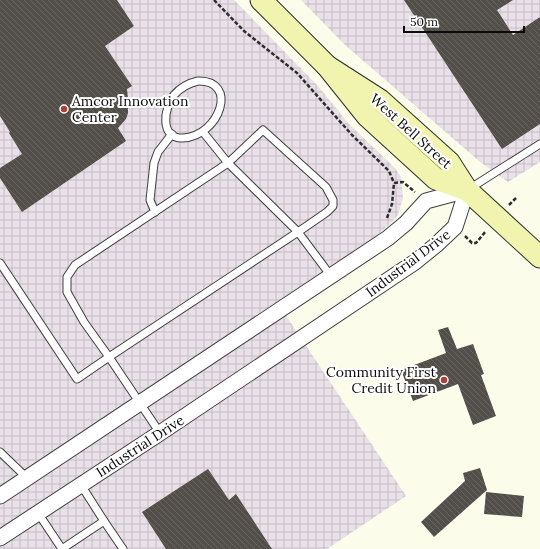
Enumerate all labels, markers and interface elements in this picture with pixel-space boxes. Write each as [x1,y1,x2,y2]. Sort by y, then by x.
scale bar [404,8,524,34]
text: 50 m [410,14,438,29]
street label: West Bell Street [366,90,456,173]
place label: Amcor Innovation Center [71,92,189,126]
marker: Amcor Innovation Center [59,104,69,114]
street label: Industrial Drive [362,225,454,301]
place label: Community First Credit Union [326,363,437,397]
marker: Community First Credit Union [439,375,449,385]
street label: Industrial Drive [93,411,188,481]

